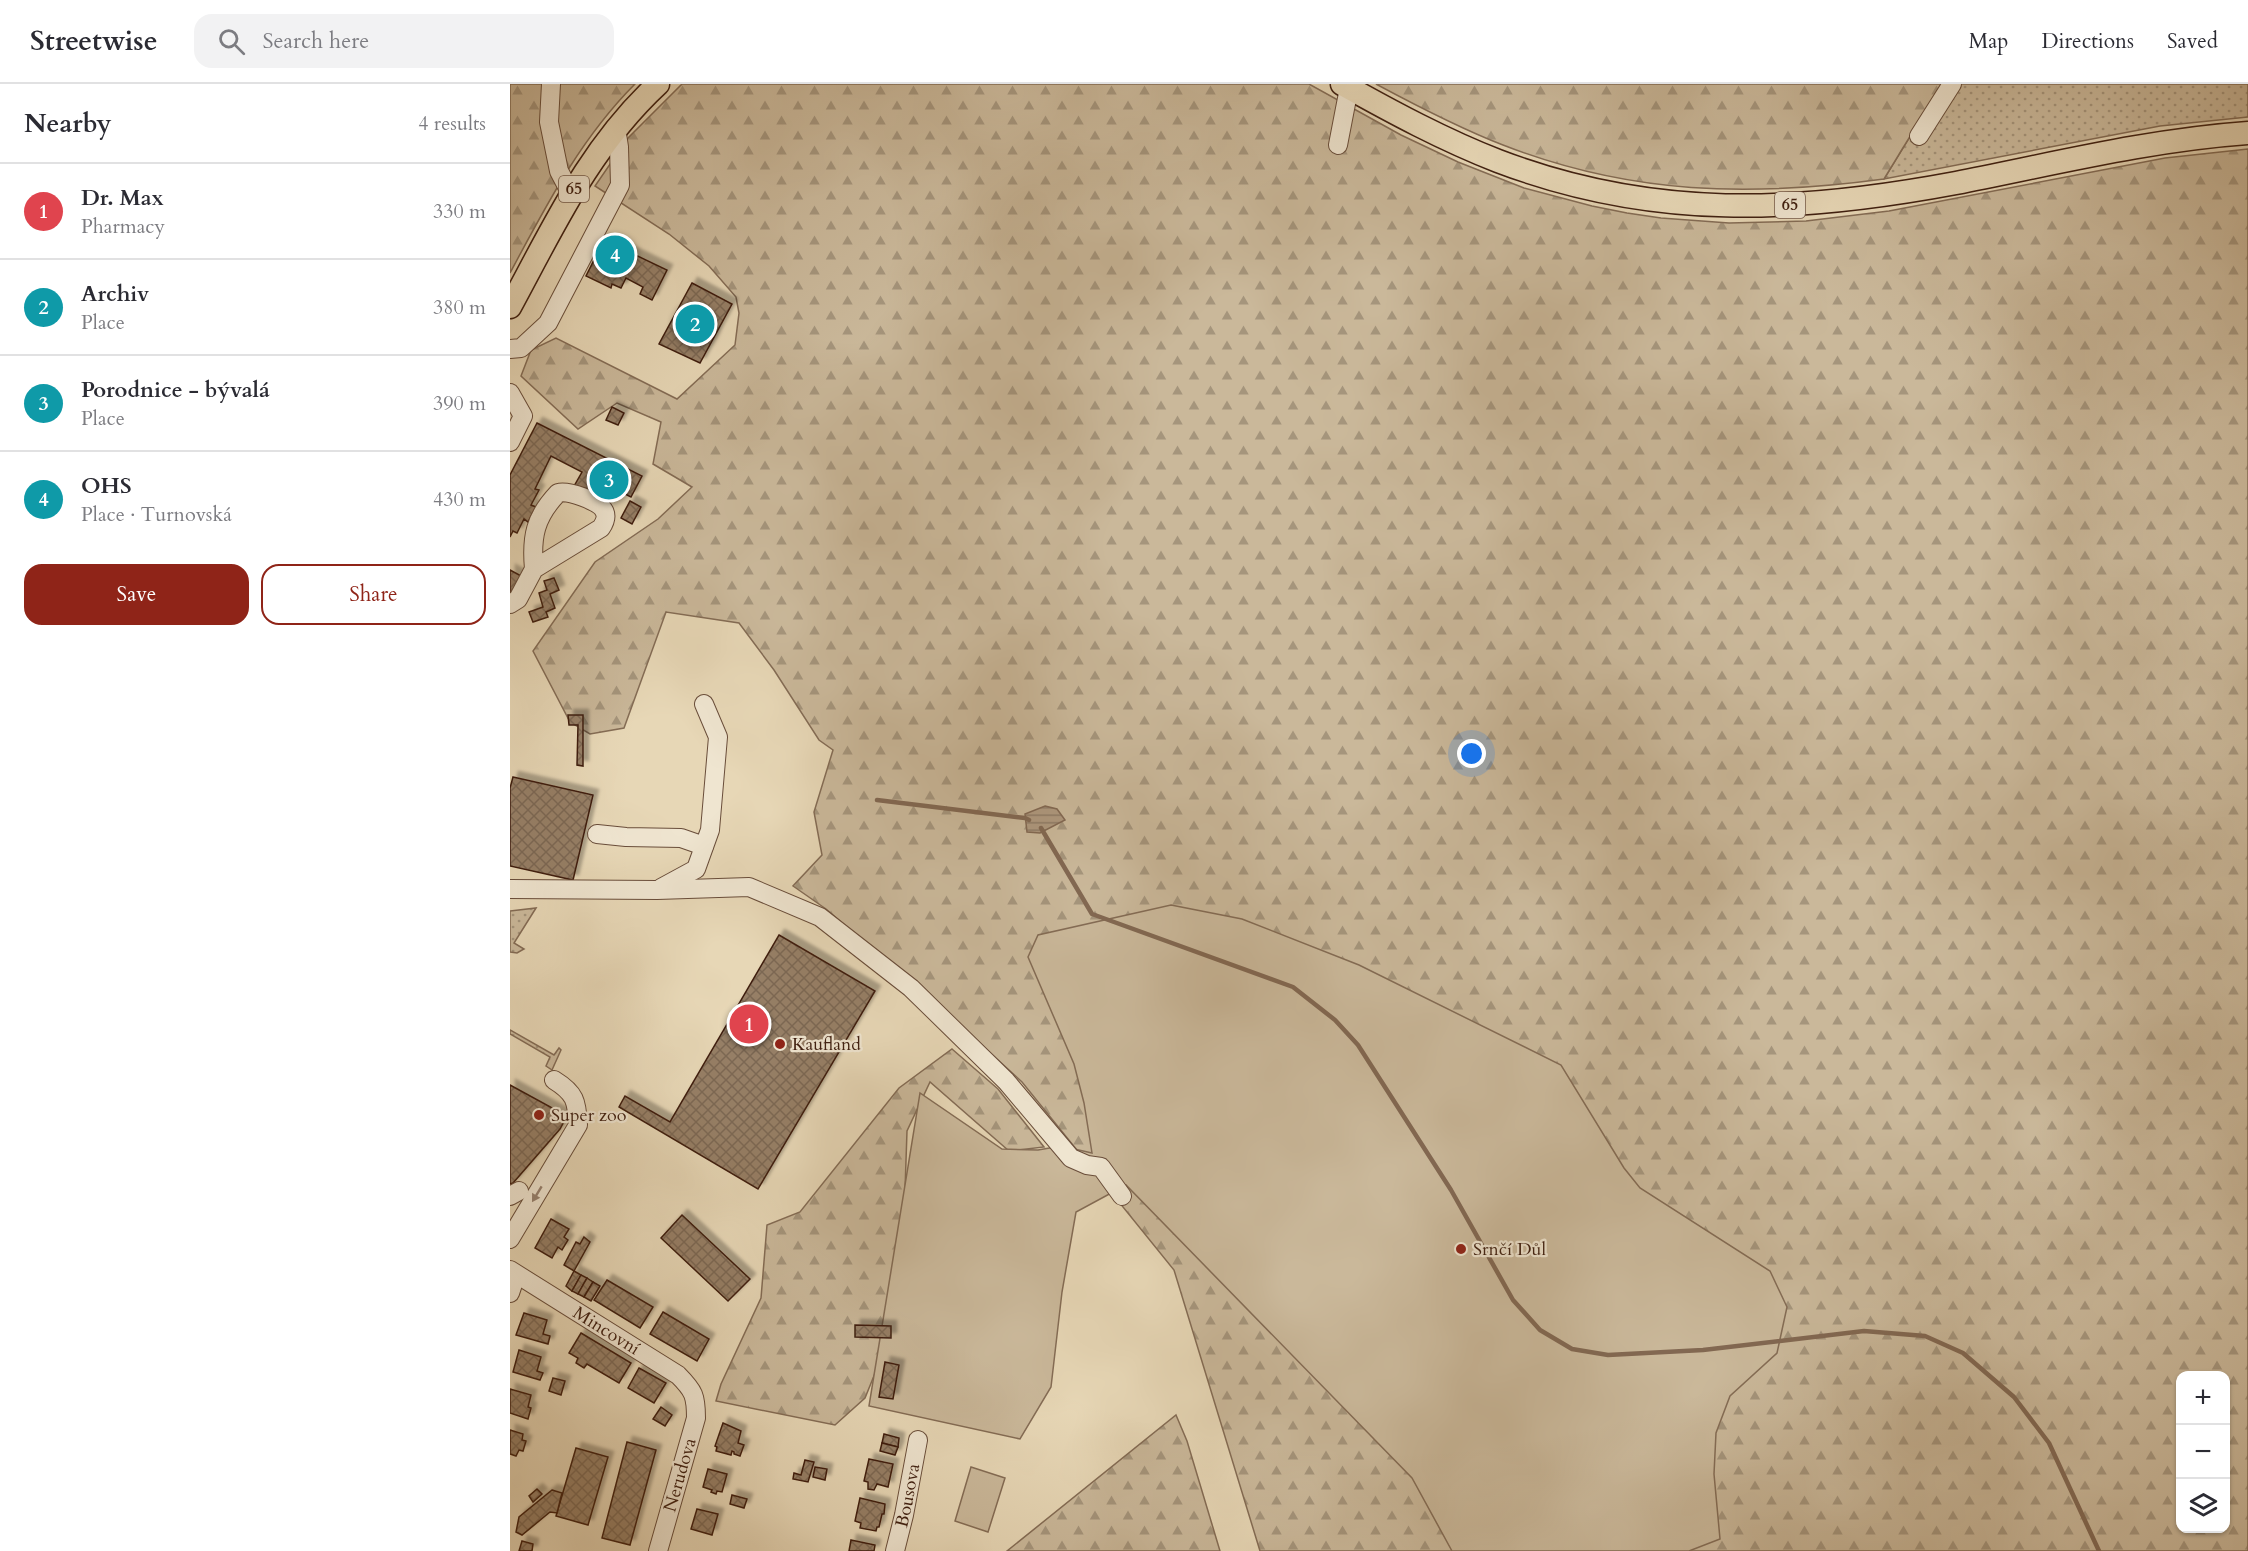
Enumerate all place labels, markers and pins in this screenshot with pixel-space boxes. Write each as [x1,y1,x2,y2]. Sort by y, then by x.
pin: 4 [596,232,634,278]
pin: 2 [676,302,714,346]
pin: 3 [590,458,628,502]
pin: 1 [730,1002,768,1046]
place label: Kaufland [792,1032,861,1057]
marker: Kaufland [773,1037,787,1051]
place label: Super zoo [551,1103,627,1128]
marker: Super zoo [532,1108,546,1122]
place label: Srnčí Důl [1473,1237,1546,1262]
marker: Srnčí Důl [1454,1242,1468,1256]

